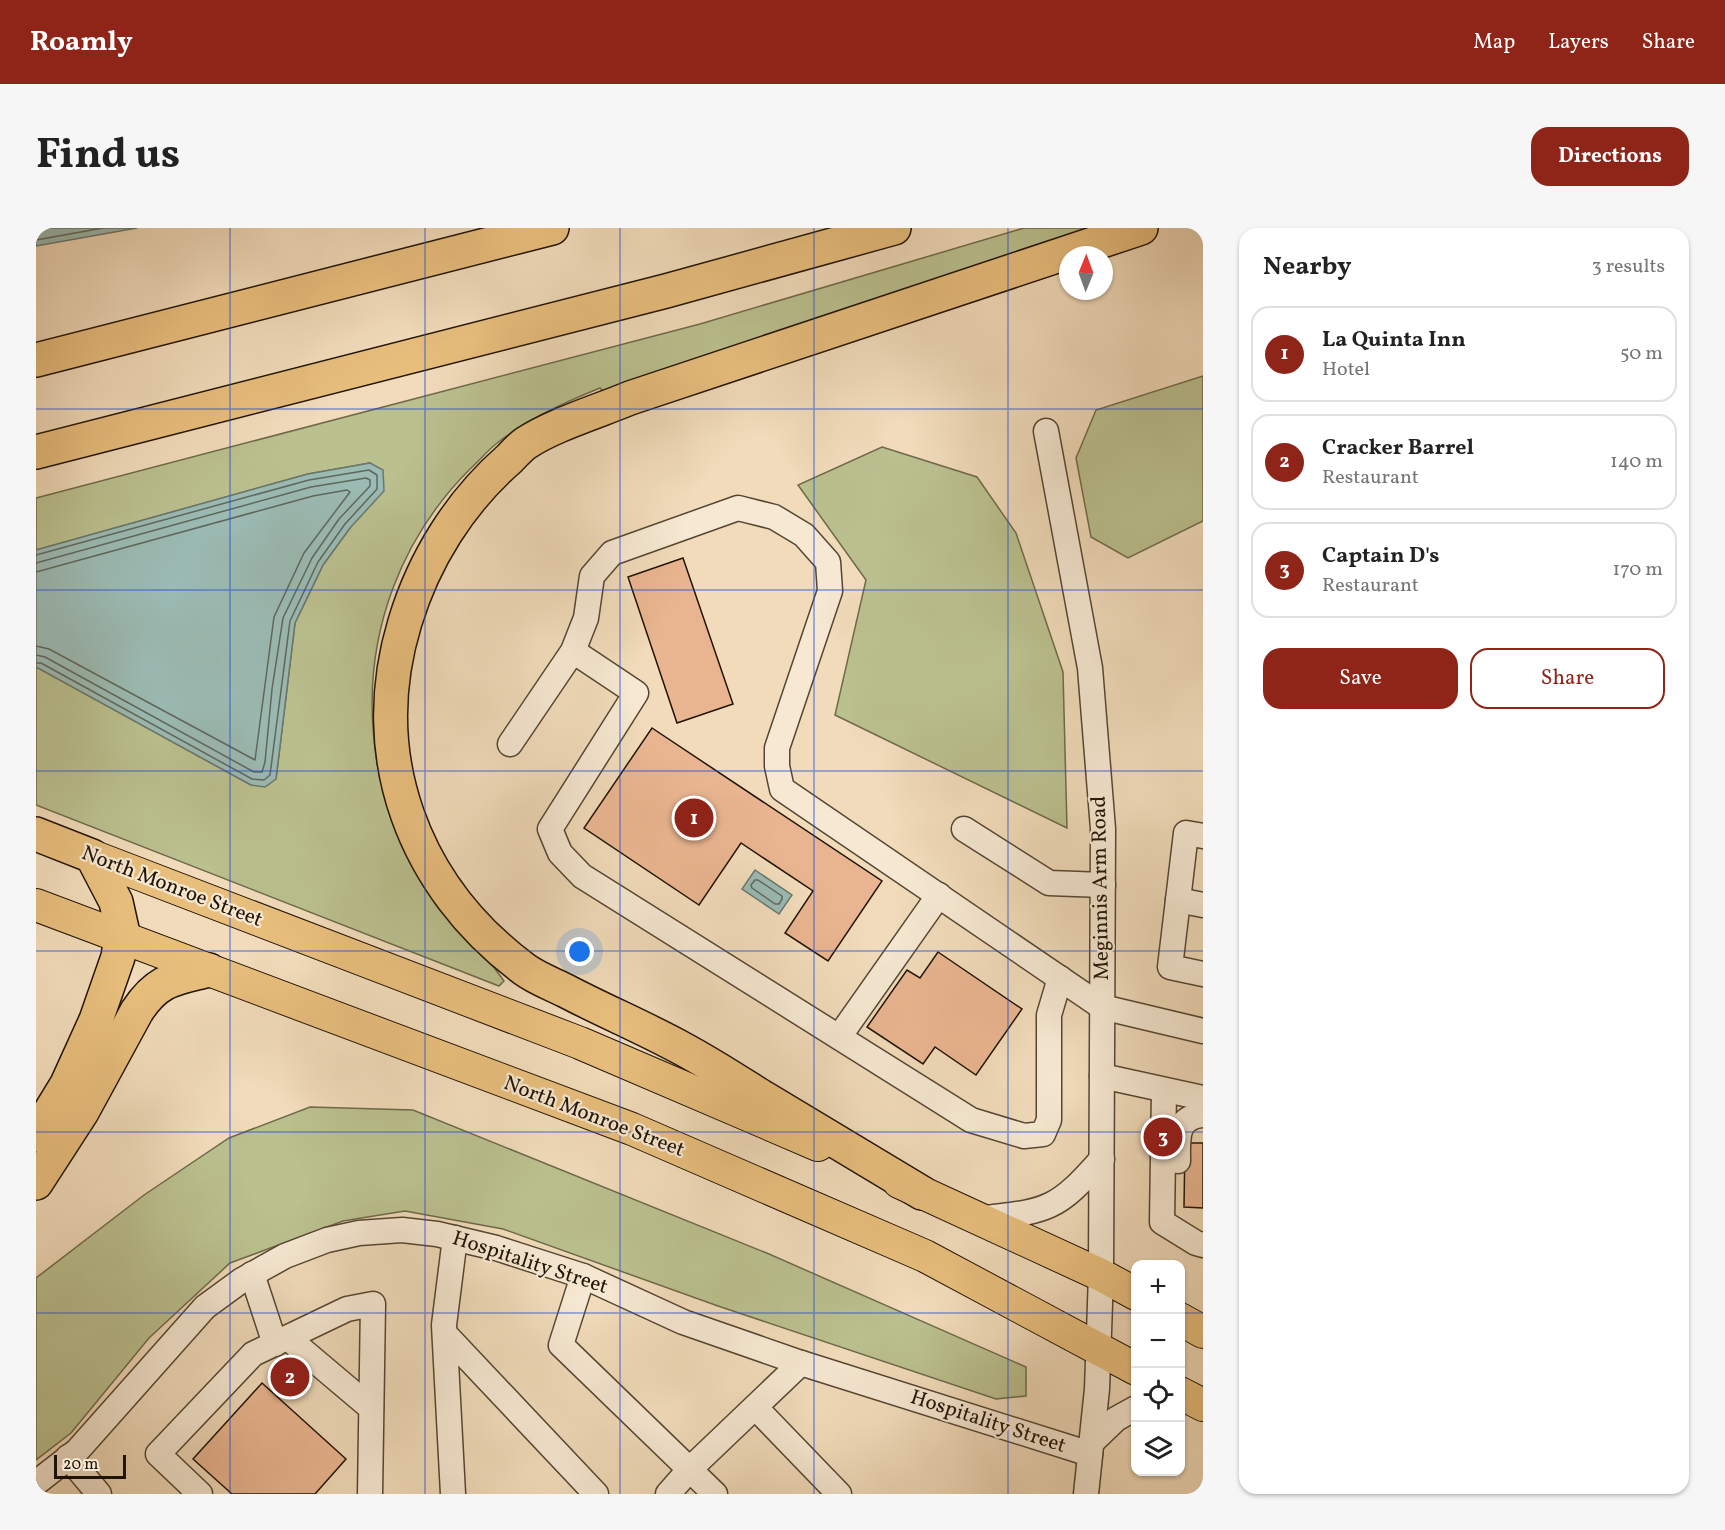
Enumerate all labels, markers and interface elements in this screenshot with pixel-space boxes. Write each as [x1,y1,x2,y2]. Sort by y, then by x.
text: Roamly [30,23,133,62]
text: Map [1473,28,1515,57]
text: Layers [1548,28,1609,57]
text: Share [1642,28,1695,57]
text: Find us [36,127,180,186]
button: Directions [1531,127,1689,186]
north arrow [1059,246,1113,300]
text: Nearby [1263,249,1352,285]
text: 3 results [1591,253,1665,281]
text: La Quinta Inn [1322,325,1466,356]
text: 1 [1280,340,1289,368]
text: 50 m [1620,340,1663,368]
text: Hotel [1322,356,1370,384]
text: Cracker Barrel [1322,433,1474,464]
text: 2 [1279,448,1290,476]
text: 140 m [1610,448,1663,476]
text: Restaurant [1322,464,1419,492]
text: Captain D's [1322,541,1439,572]
text: 3 [1279,556,1290,584]
text: 170 m [1613,556,1663,584]
text: Restaurant [1322,572,1419,600]
button: Save [1263,648,1458,709]
button: Share [1470,648,1665,709]
pin: 1 [674,796,714,840]
street label: Meginnis Arm Road [1085,796,1117,980]
street label: North Monroe Street [77,839,267,935]
your location [565,937,594,966]
street label: North Monroe Street [499,1069,689,1165]
pin: 3 [1144,1114,1182,1160]
street label: Hospitality Street [448,1224,612,1302]
map controls [1131,1260,1185,1476]
button: + [1131,1260,1185,1314]
button: − [1131,1314,1185,1368]
pin: 2 [270,1354,310,1400]
button: locate [1131,1368,1185,1422]
street label: Hospitality Street [906,1383,1070,1461]
button: layers [1131,1422,1185,1476]
scale bar [54,1452,126,1480]
text: 20 m [63,1454,98,1476]

